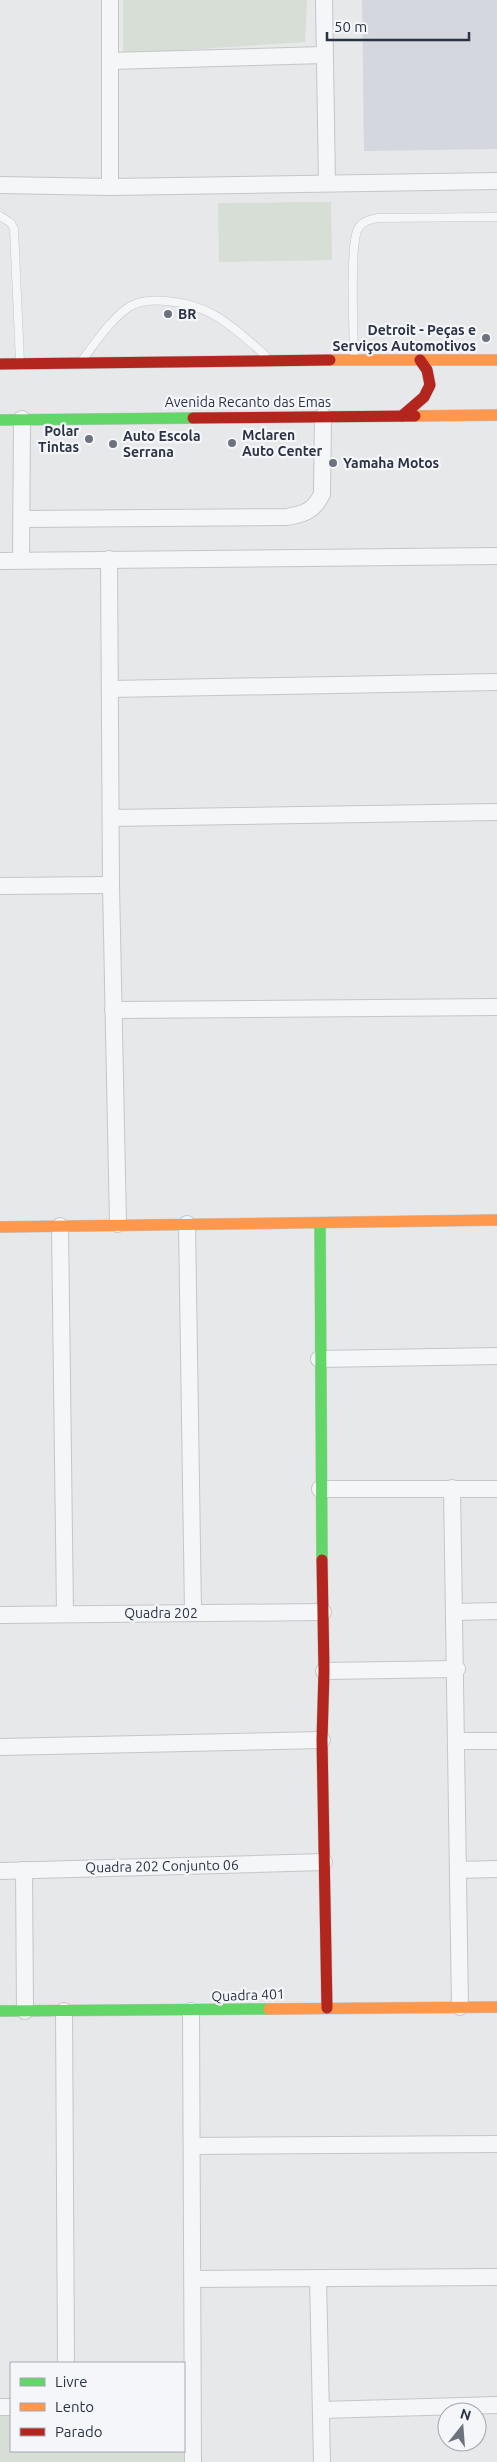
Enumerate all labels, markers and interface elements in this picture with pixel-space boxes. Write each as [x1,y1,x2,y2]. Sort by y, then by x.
scale bar [327,10,470,42]
text: 50 m [334,18,367,35]
place label: BR [178,306,196,322]
marker: BR [162,308,174,320]
place label: Detroit - Peças e Serviços Automotivos [333,322,476,355]
marker: Detroit - Peças e Serviços Automotivos [480,332,492,344]
street label: Avenida Recanto das Emas [165,394,331,410]
place label: Polar Tintas [38,423,79,455]
place label: Mclaren Auto Center [242,427,323,459]
place label: Auto Escola Serrana [123,428,201,460]
marker: Polar Tintas [83,433,95,445]
marker: Mclaren Auto Center [226,437,238,449]
marker: Auto Escola Serrana [107,438,119,450]
place label: Yamaha Motos [343,455,440,471]
marker: Yamaha Motos [327,457,339,469]
street label: Quadra 202 [124,1605,198,1621]
street label: Quadra 202 Conjunto 06 [85,1857,239,1875]
street label: Quadra 401 [211,1986,285,2004]
legend [10,2362,185,2452]
text: Livre [55,2373,88,2390]
text: Lento [55,2398,94,2415]
north arrow [437,2402,487,2452]
text: N [458,2405,473,2424]
text: Parado [55,2423,102,2440]

